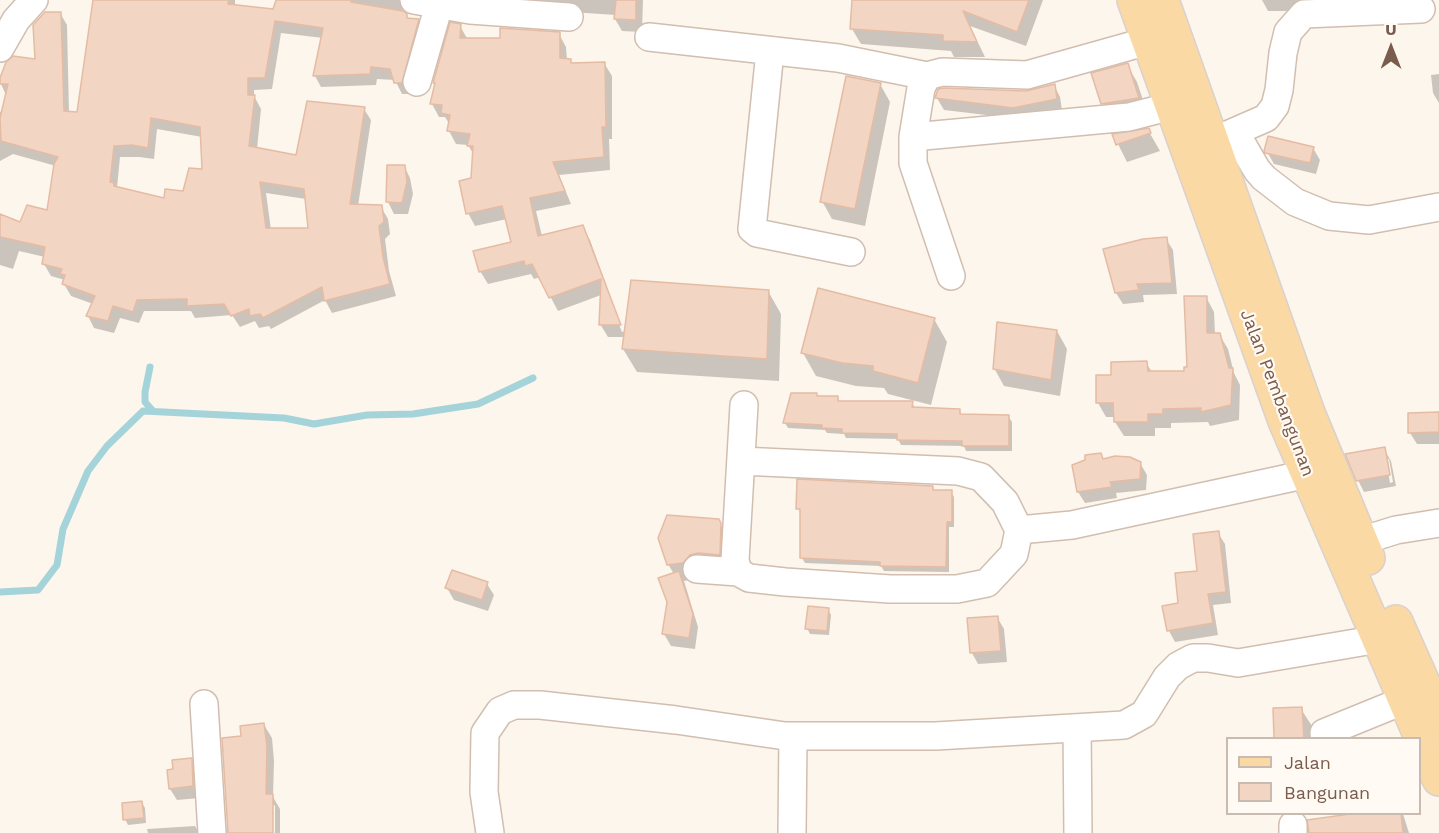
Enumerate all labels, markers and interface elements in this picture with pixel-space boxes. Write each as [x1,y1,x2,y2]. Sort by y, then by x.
north arrow [1361,18,1421,78]
text: U [1385,20,1397,39]
street label: Jalan Pembangunan [1235,306,1319,480]
legend [1226,737,1421,815]
text: Jalan [1284,752,1331,773]
text: Bangunan [1284,782,1370,803]

